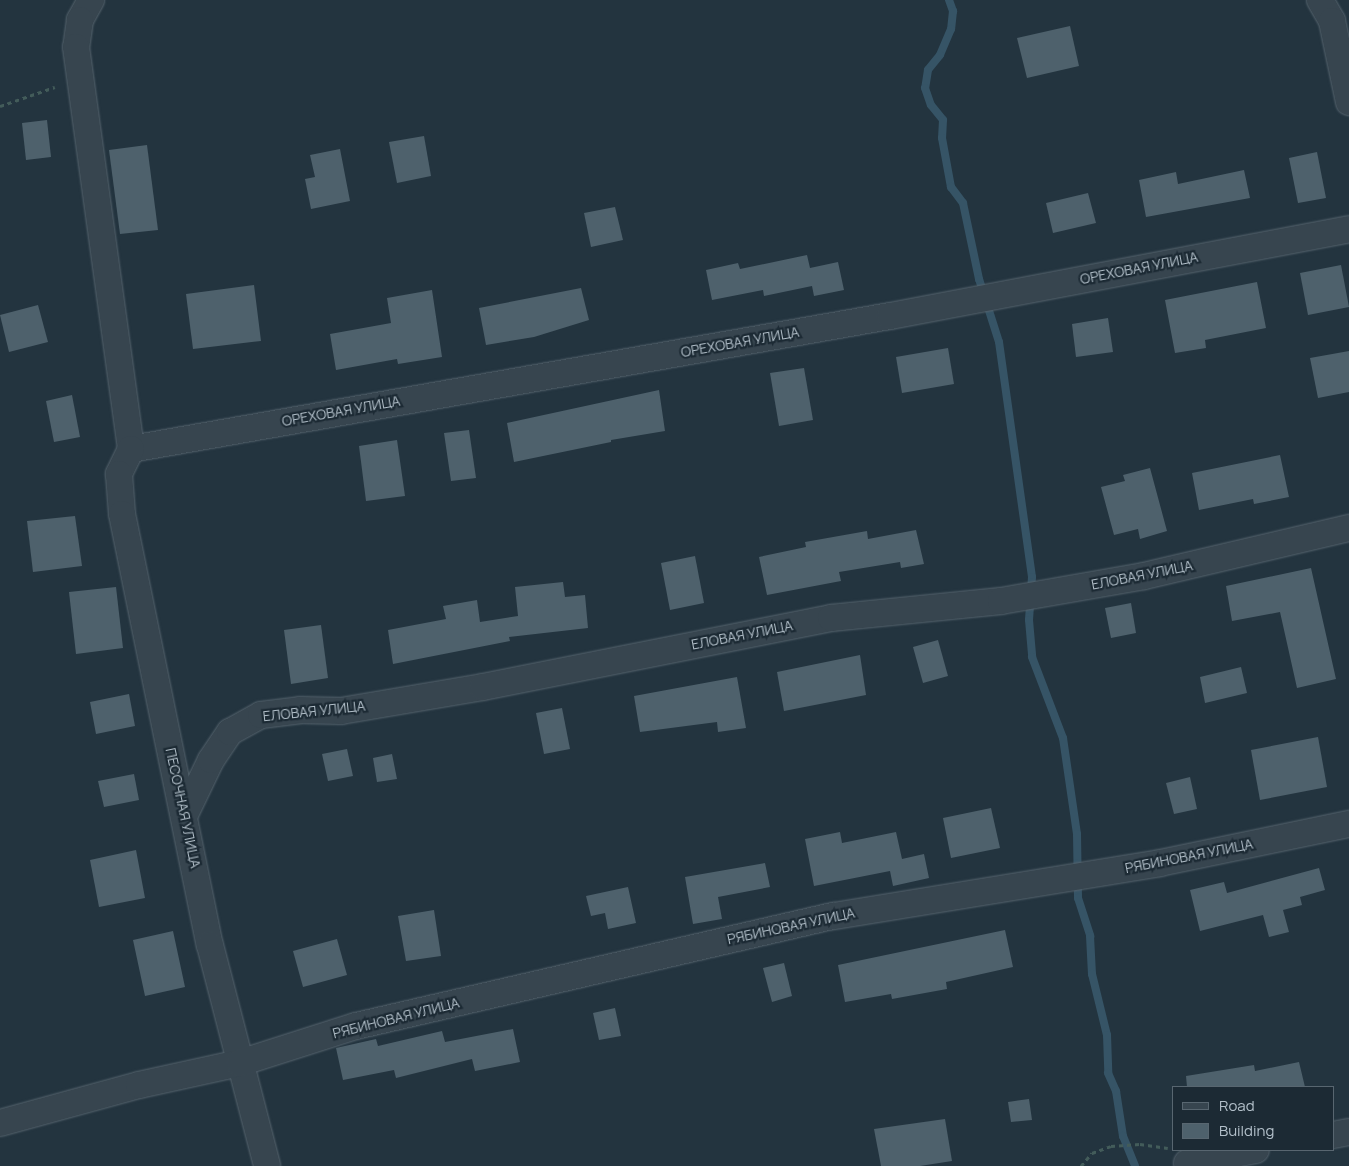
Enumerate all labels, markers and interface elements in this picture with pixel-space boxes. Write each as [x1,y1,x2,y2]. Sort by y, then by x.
street label: ОРЕХОВАЯ УЛИЦА [1079,248,1199,288]
street label: ОРЕХОВАЯ УЛИЦА [680,323,800,361]
street label: ОРЕХОВАЯ УЛИЦА [281,392,401,430]
street label: ЕЛОВАЯ УЛИЦА [1090,557,1194,593]
street label: ЕЛОВАЯ УЛИЦА [690,617,794,653]
street label: ЕЛОВАЯ УЛИЦА [262,697,366,725]
street label: ПЕСОЧНАЯ УЛИЦА [162,746,204,870]
street label: РЯБИНОВАЯ УЛИЦА [1124,835,1254,877]
street label: РЯБИНОВАЯ УЛИЦА [726,904,856,948]
street label: РЯБИНОВАЯ УЛИЦА [331,994,461,1042]
legend [1172,1086,1334,1151]
text: Road [1219,1095,1255,1116]
text: Building [1219,1120,1274,1141]

